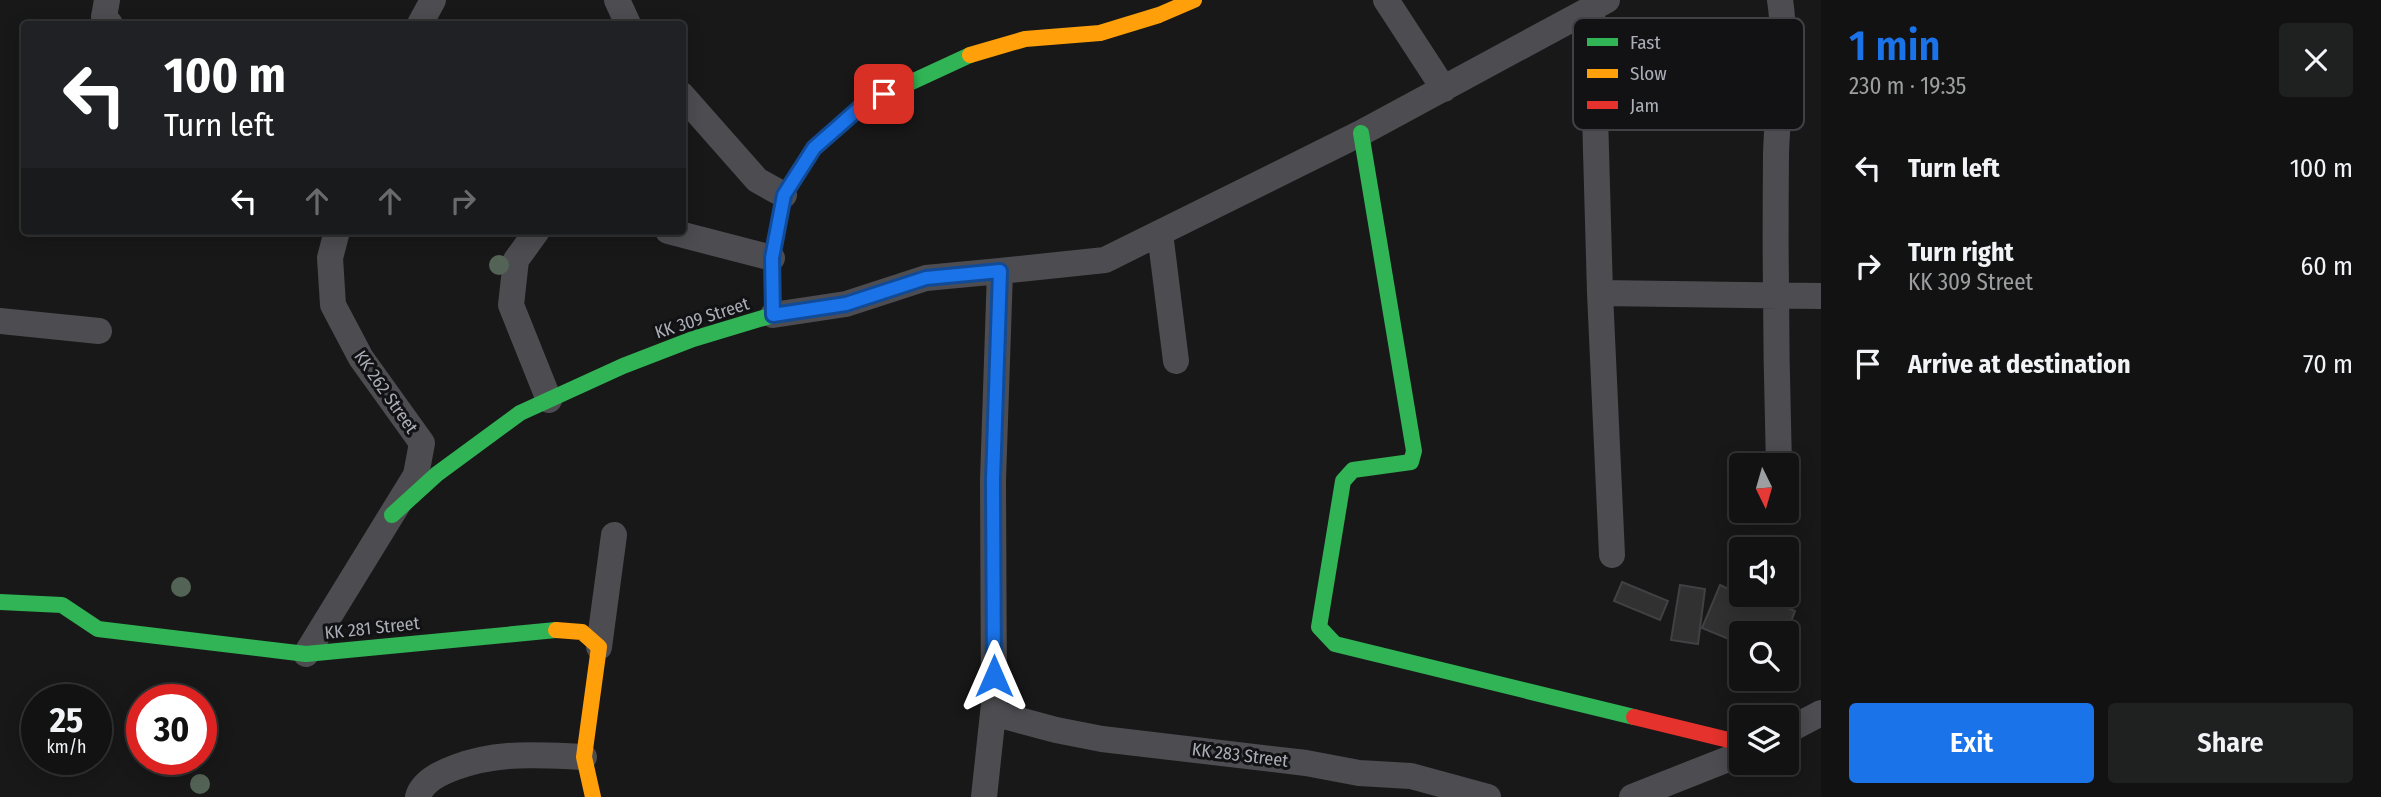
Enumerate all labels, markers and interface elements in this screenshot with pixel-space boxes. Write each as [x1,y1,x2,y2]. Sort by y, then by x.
legend [1573,18,1804,130]
text: 1 min [1849,21,1940,71]
button: close [2279,23,2353,97]
text: Fast [1630,31,1661,54]
text: 100 m [164,46,286,105]
icon: left [49,49,140,140]
text: Slow [1630,62,1667,85]
pin [854,64,914,124]
text: 230 m · 19:35 [1849,72,1966,100]
icon: arrive [865,75,903,113]
text: Jam [1630,94,1659,117]
text: Turn left [164,106,274,144]
icon: left [1849,149,1887,187]
text: Turn left [1908,153,2000,184]
text: 100 m [2290,153,2353,184]
icon: left [225,182,263,220]
icon: ahead [298,182,336,220]
icon: ahead [371,182,409,220]
icon: right [444,182,482,220]
text: Turn right [1908,237,2014,268]
icon: right [1849,247,1887,285]
text: 60 m [2300,251,2353,282]
text: KK 309 Street [1908,268,2033,296]
street label: KK 309 Street [652,292,752,344]
icon: arrive [1849,345,1887,383]
street label: KK 262 Street [349,346,423,438]
text: Arrive at destination [1908,349,2131,380]
text: 70 m [2303,349,2353,380]
north arrow [1729,453,1799,523]
map controls [1729,453,1799,775]
button: sound [1729,537,1799,607]
street label: KK 281 Street [323,612,421,644]
button: search [1729,621,1799,691]
position arrow [957,639,1031,713]
speed limit sign: 30 [126,684,217,775]
text: 25 [50,699,83,741]
button: Exit [1849,703,2094,783]
button: Share [2108,703,2353,783]
button: layers [1729,705,1799,775]
text: km/h [46,736,87,758]
street label: KK 283 Street [1191,738,1290,772]

